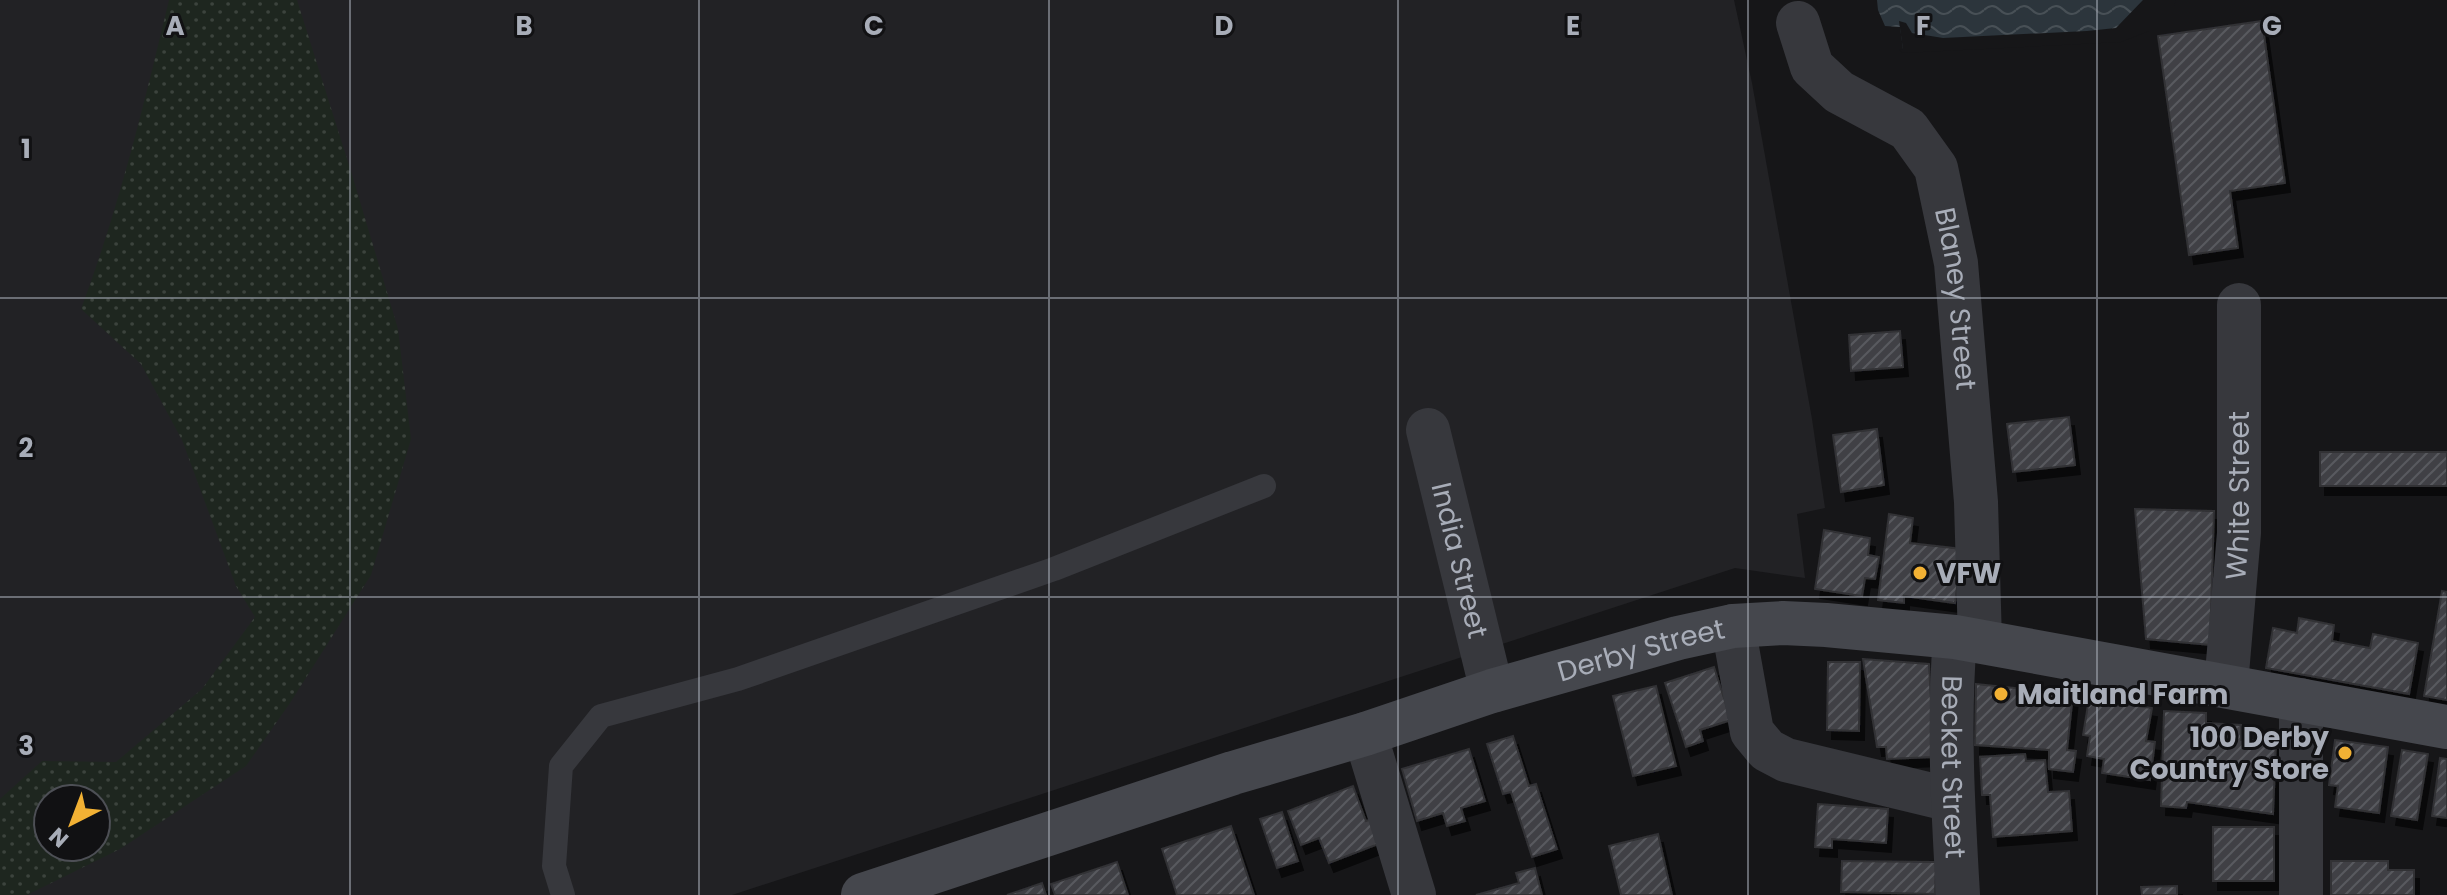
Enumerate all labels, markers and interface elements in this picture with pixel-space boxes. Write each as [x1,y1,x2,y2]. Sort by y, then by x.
text: A [165,8,185,44]
text: B [515,8,533,44]
text: C [864,8,884,44]
text: D [1215,8,1234,44]
text: E [1566,8,1580,44]
text: F [1916,8,1930,44]
text: G [2262,8,2282,44]
text: 1 [21,131,31,167]
street label: Blaney Street [1925,204,1986,392]
street label: White Street [2216,411,2259,582]
text: 2 [19,430,34,466]
street label: India Street [1422,478,1498,642]
place label: VFW [1936,554,2001,593]
marker: VFW [1911,564,1929,582]
street label: Derby Street [1553,609,1728,691]
street label: Becket Street [1932,675,1975,859]
place label: Maitland Farm [2017,675,2228,714]
marker: Maitland Farm [1992,685,2010,703]
place label: 100 Derby Country Store [2129,718,2329,789]
text: 3 [18,728,34,764]
marker: 100 Derby Country Store [2336,744,2354,762]
north arrow [32,783,112,863]
text: N [42,820,75,855]

